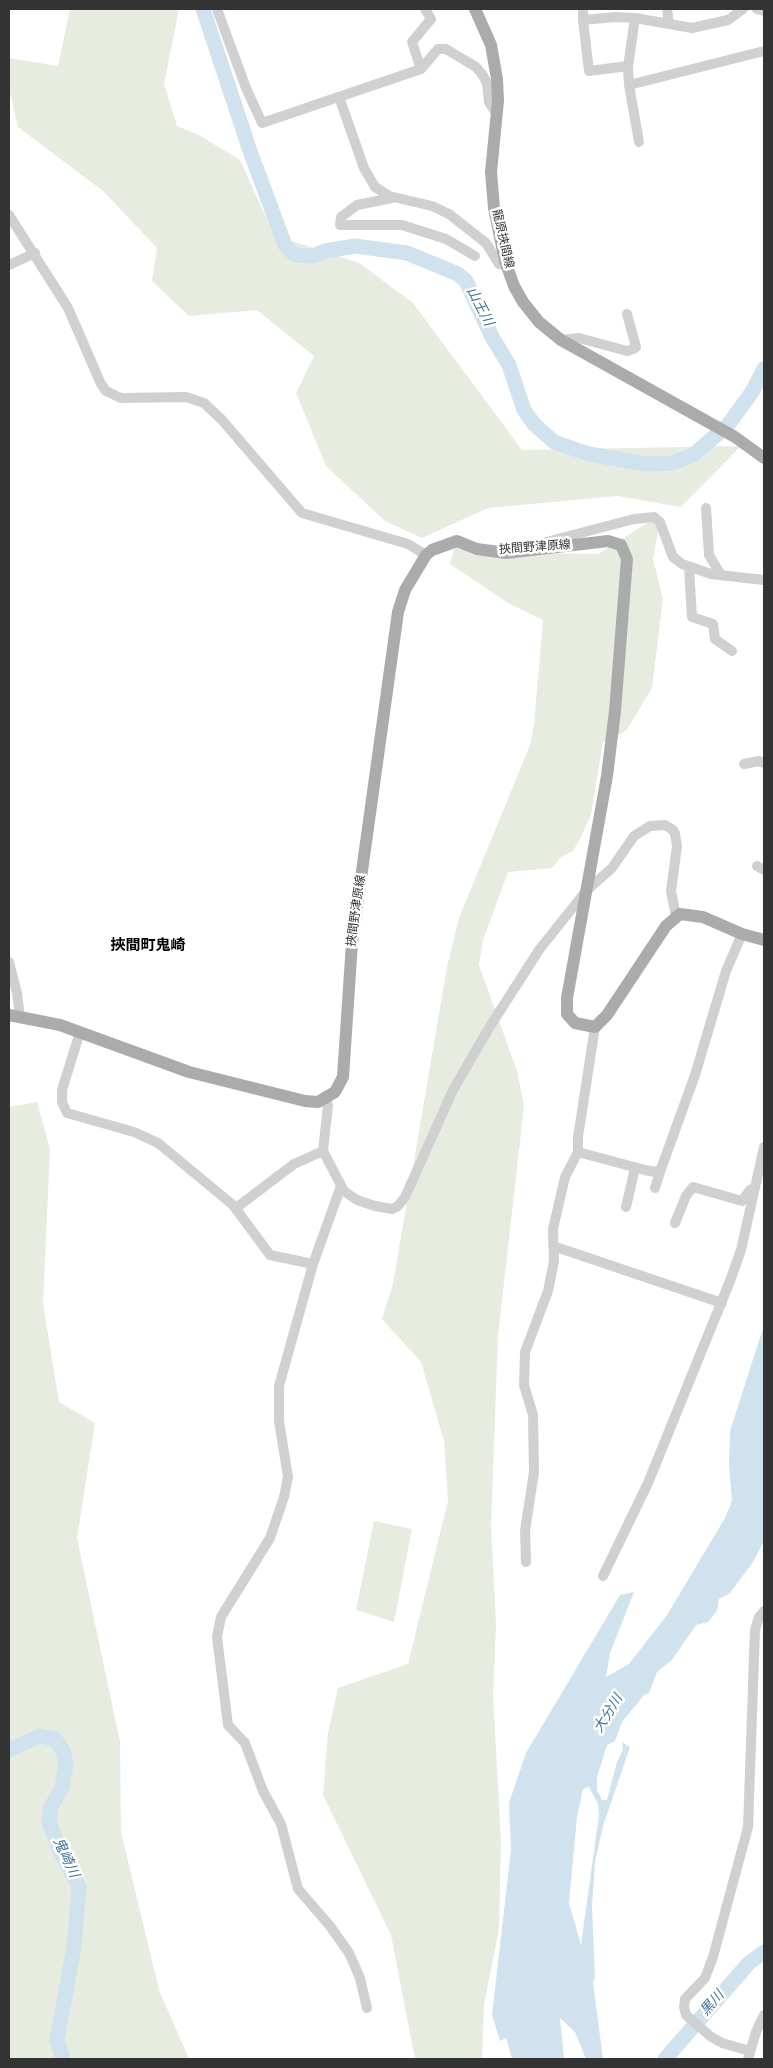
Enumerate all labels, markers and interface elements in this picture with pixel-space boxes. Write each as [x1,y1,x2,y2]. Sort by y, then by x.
street label: 龍原挾間線 [488,208,516,270]
water label: 山王川 [462,285,496,329]
street label: 挾間野津原線 [499,538,571,558]
street label: 挾間野津原線 [345,874,369,948]
district label: 挾間町鬼崎 [111,938,185,956]
water label: 大分川 [591,1692,627,1736]
water label: 鬼崎川 [49,1835,81,1881]
water label: 黒川 [697,1988,729,2020]

